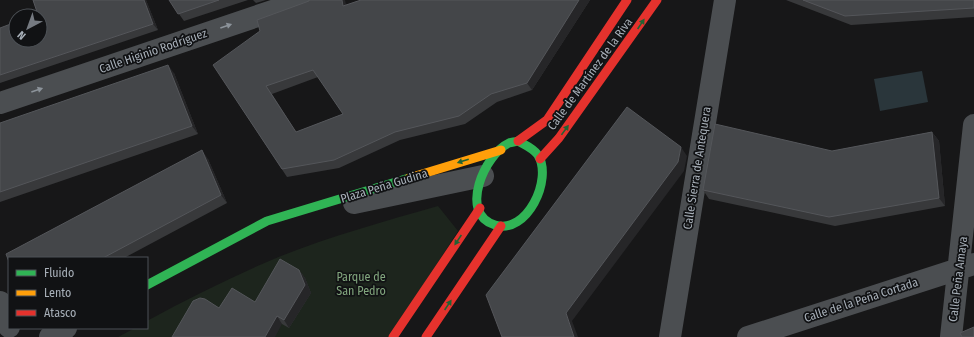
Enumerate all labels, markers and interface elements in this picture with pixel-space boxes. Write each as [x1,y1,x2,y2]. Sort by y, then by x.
north arrow [8,8,48,48]
street label: Calle de Martínez de la Riva [545,15,635,133]
one-way arrow [637,19,645,29]
one-way arrow [221,23,233,29]
street label: Calle Higinio Rodríguez [97,26,209,76]
text: N [15,28,29,42]
one-way arrow [31,87,43,93]
street label: Calle Sierra de Antequera [680,105,714,230]
one-way arrow [561,124,569,135]
one-way arrow [457,158,469,164]
street label: Plaza Peña Gudina [339,166,429,206]
one-way arrow [454,235,462,246]
street label: Calle Peña Amaya [946,235,970,323]
legend [8,257,148,329]
text: Fluido [44,266,74,280]
park label: Parque de San Pedro [336,270,386,298]
street label: Calle de la Peña Cortada [802,275,920,325]
text: Lento [44,286,71,300]
one-way arrow [444,300,452,310]
text: Atasco [44,306,76,320]

